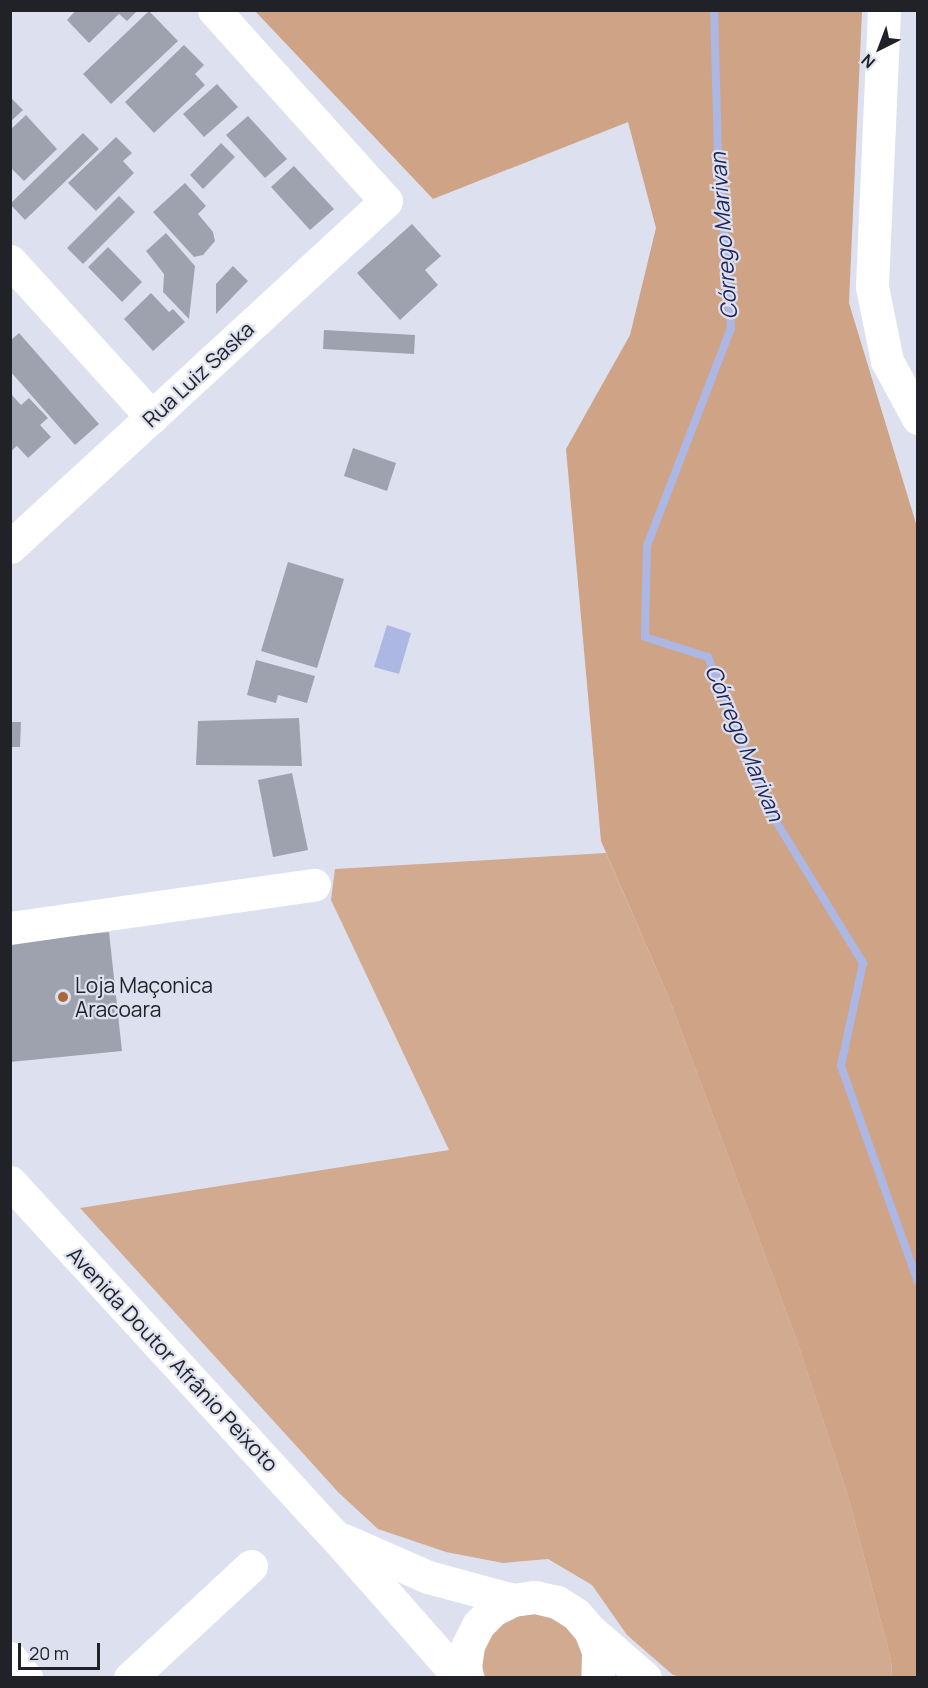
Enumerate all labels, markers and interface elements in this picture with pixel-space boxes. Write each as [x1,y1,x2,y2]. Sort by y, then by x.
north arrow [850,18,910,78]
text: N [856,49,880,73]
water label: Córrego Marivan [705,152,743,320]
street label: Rua Luiz Saska [137,316,259,432]
water label: Córrego Marivan [699,661,789,825]
place label: Loja Maçonica Aracoara [75,972,213,1022]
marker: Loja Maçonica Aracoara [56,990,70,1004]
street label: Avenida Doutor Afrânio Peixoto [62,1241,284,1477]
scale bar [21,1631,104,1669]
text: 20 m [29,1641,69,1665]

